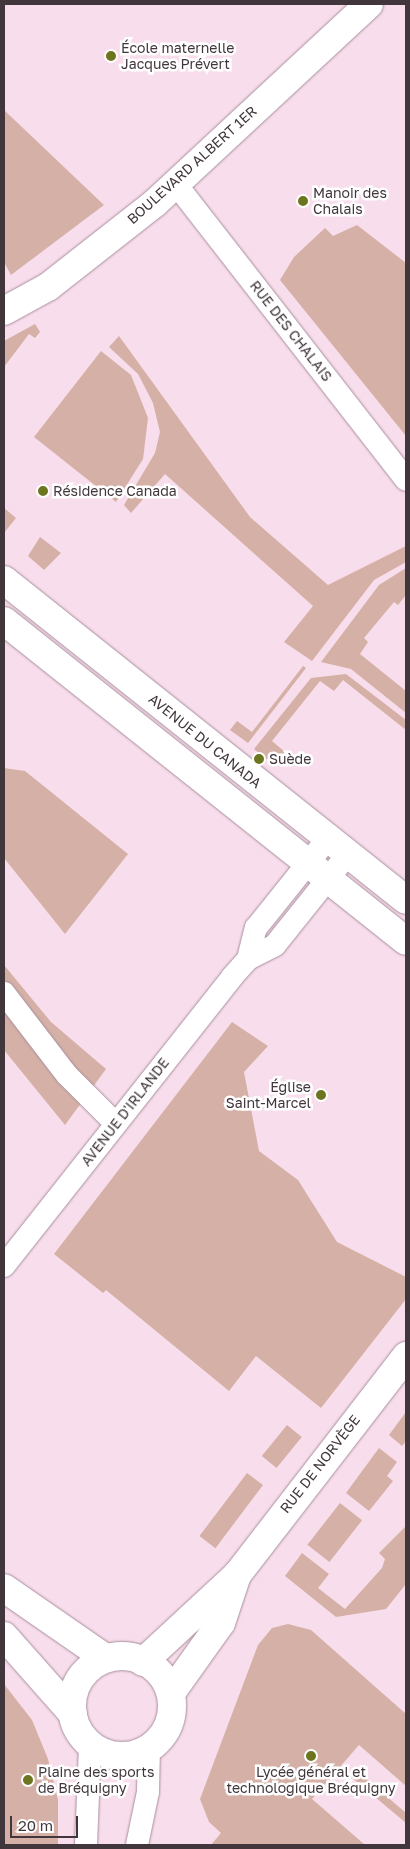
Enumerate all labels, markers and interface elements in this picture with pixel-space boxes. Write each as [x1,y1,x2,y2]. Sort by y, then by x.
place label: École maternelle Jacques Prévert [121,40,234,72]
marker: École maternelle Jacques Prévert [105,50,117,62]
street label: BOULEVARD ALBERT 1ER [124,102,260,228]
place label: Manoir des Chalais [313,185,387,218]
marker: Manoir des Chalais [297,195,309,207]
street label: RUE DES CHALAIS [246,277,336,385]
place label: Résidence Canada [53,483,177,499]
marker: Résidence Canada [37,485,49,497]
street label: AVENUE DU CANADA [145,690,265,792]
place label: Suède [269,751,311,767]
marker: Suède [253,753,265,765]
street label: AVENUE D'IRLANDE [78,1055,172,1169]
place label: Église Saint-Marcel [226,1079,311,1112]
marker: Église Saint-Marcel [315,1089,327,1101]
street label: RUE DE NORVÈGE [276,1412,364,1516]
marker: Lycée général et technologique Bréquigny [305,1750,317,1762]
place label: Plaine des sports de Bréquigny [38,1764,154,1796]
place label: Lycée général et technologique Bréquigny [226,1764,396,1796]
marker: Plaine des sports de Bréquigny [22,1774,34,1786]
scale bar [12,1806,80,1838]
text: 20 m [18,1816,53,1834]

